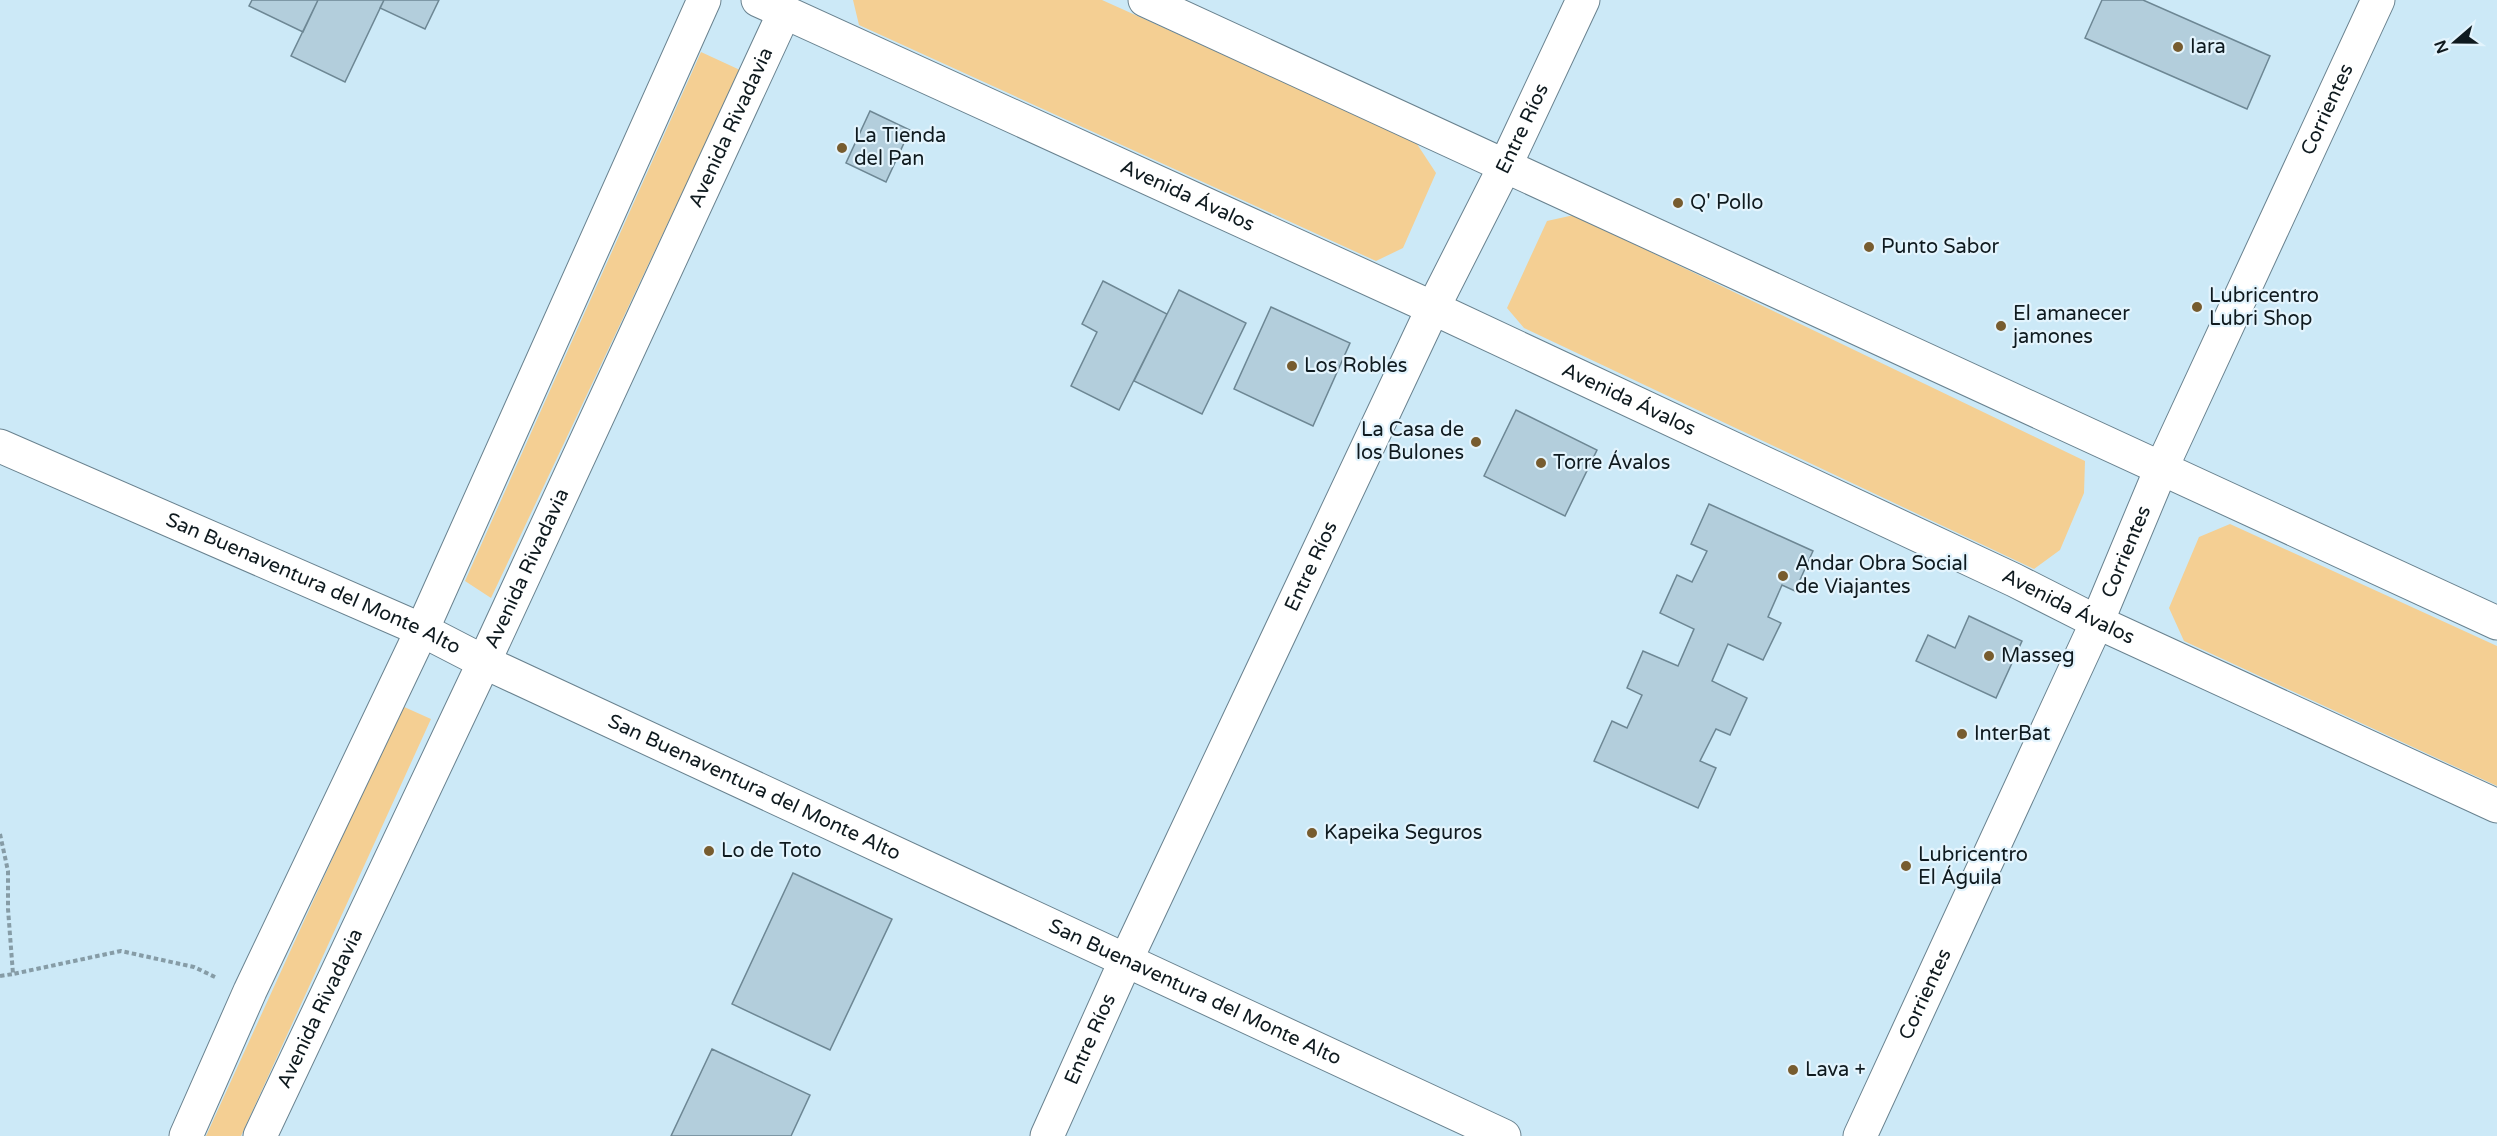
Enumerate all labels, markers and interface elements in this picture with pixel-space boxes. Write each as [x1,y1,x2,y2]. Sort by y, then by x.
north arrow [2425,12,2485,72]
place label: Iara [2190,35,2226,59]
text: N [2430,37,2453,56]
marker: Iara [2171,40,2185,54]
street label: Avenida Rivadavia [684,44,778,211]
street label: Corrientes [2296,60,2359,159]
street label: Entre Ríos [1491,80,1554,178]
place label: La Tienda del Pan [854,124,946,171]
marker: La Tienda del Pan [835,141,849,155]
street label: Avenida Ávalos [1116,155,1258,237]
place label: Q' Pollo [1690,191,1763,215]
marker: Q' Pollo [1671,196,1685,210]
place label: Punto Sabor [1881,235,2000,259]
marker: Punto Sabor [1862,240,1876,254]
place label: Lubricentro Lubri Shop [2209,284,2319,331]
marker: Lubricentro Lubri Shop [2190,300,2204,314]
place label: El amanecer jamones [2012,302,2130,349]
marker: El amanecer jamones [1994,319,2008,333]
place label: Los Robles [1304,354,1407,378]
street label: Avenida Ávalos [1558,358,1699,441]
marker: Los Robles [1285,359,1299,373]
place label: La Casa de los Bulones [1356,418,1464,465]
marker: La Casa de los Bulones [1469,435,1483,449]
place label: Torre Ávalos [1553,450,1670,475]
marker: Torre Ávalos [1534,456,1548,470]
street label: Avenida Rivadavia [480,485,574,653]
street label: Corrientes [2096,502,2156,602]
street label: San Buenaventura del Monte Alto [162,508,464,660]
street label: Entre Ríos [1280,517,1343,615]
place label: Andar Obra Social de Viajantes [1795,552,1968,599]
street label: Avenida Ávalos [1998,564,2138,650]
marker: Andar Obra Social de Viajantes [1776,569,1790,583]
place label: Masseg [2001,644,2075,668]
marker: Masseg [1982,649,1996,663]
street label: San Buenaventura del Monte Alto [604,709,904,866]
place label: InterBat [1974,722,2051,746]
marker: InterBat [1955,727,1969,741]
place label: Kapeika Seguros [1324,821,1482,845]
marker: Kapeika Seguros [1305,826,1319,840]
place label: Lo de Toto [721,839,822,863]
place label: Lubricentro El Águila [1918,843,2028,890]
marker: Lo de Toto [702,844,716,858]
marker: Lubricentro El Águila [1899,859,1913,873]
street label: San Buenaventura del Monte Alto [1045,914,1345,1071]
street label: Avenida Rivadavia [272,925,368,1092]
street label: Corrientes [1894,945,1957,1044]
street label: Entre Ríos [1060,990,1121,1089]
place label: Lava + [1805,1058,1866,1082]
marker: Lava + [1786,1063,1800,1077]

